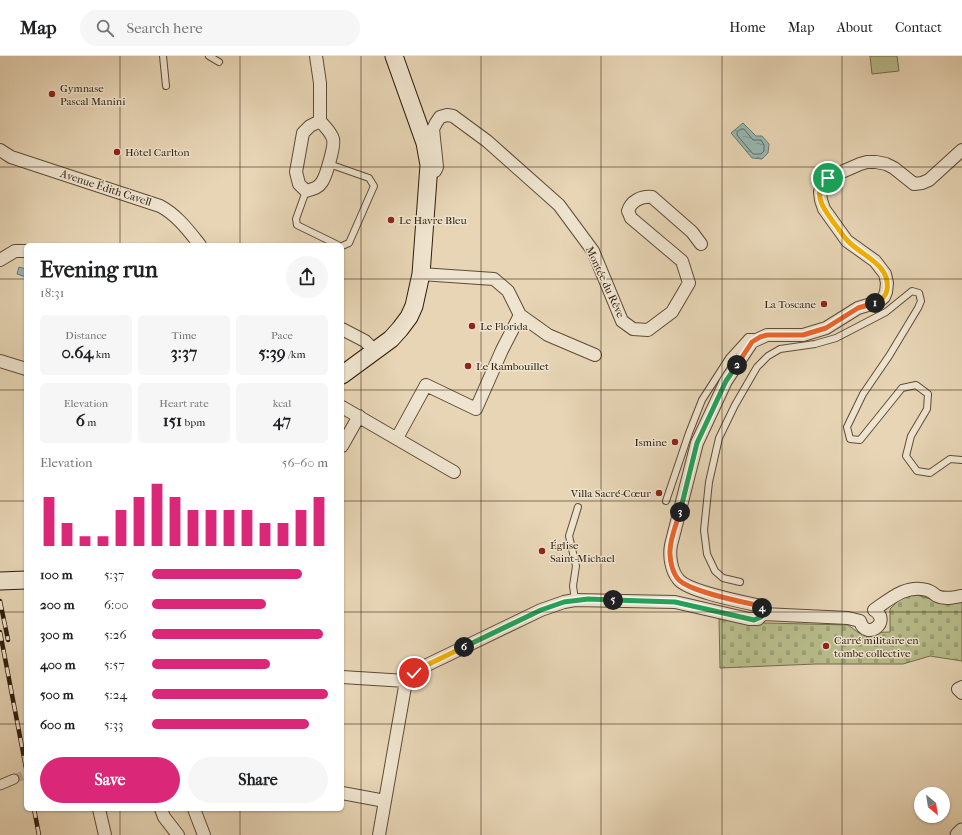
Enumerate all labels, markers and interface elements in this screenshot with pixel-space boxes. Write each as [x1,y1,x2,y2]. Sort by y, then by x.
search box [80,10,360,46]
text: Map [20,17,56,39]
icon: search [94,17,116,39]
text: Search here [126,19,203,37]
text: Home [729,19,766,36]
text: Map [788,19,815,36]
text: About [837,19,873,36]
text: Contact [895,19,942,36]
place label: Gymnase Pascal Manini [60,82,126,108]
marker: Gymnase Pascal Manini [47,89,57,99]
place label: Hôtel Carlton [125,146,190,159]
marker: Hôtel Carlton [112,147,122,157]
pin [811,161,845,195]
street label: Avenue Édith Cavell [58,167,153,209]
icon: arrive [817,167,839,189]
place label: Le Havre Bleu [399,214,468,227]
marker: Le Havre Bleu [386,215,396,225]
street label: Montée du Rêve [583,244,627,320]
button: share [286,256,328,298]
text: Evening run [40,257,158,283]
text: 18:31 [40,285,64,300]
pin: 1 [865,293,885,313]
text: 1 [873,296,877,309]
place label: La Toscane [764,298,817,311]
marker: La Toscane [819,299,829,309]
place label: Le Florida [480,320,529,333]
marker: Le Florida [467,321,477,331]
text: Distance [65,329,107,342]
text: Time [172,329,197,342]
text: Pace [271,329,293,342]
text: 0.64 [61,342,93,362]
text: 3:37 [171,342,197,362]
text: 5:39 [258,342,286,362]
text: km [93,348,111,361]
text: /km [286,348,306,361]
pin: 2 [727,355,747,375]
text: 2 [734,358,740,371]
place label: Le Rambouillet [476,360,549,373]
marker: Le Rambouillet [463,361,473,371]
text: Elevation [64,397,108,410]
text: Heart rate [159,397,209,410]
text: kcal [273,397,291,410]
text: 6 [76,410,85,430]
text: 151 [163,410,182,430]
text: 47 [273,410,291,430]
text: m [85,416,96,429]
text: bpm [182,416,205,429]
place label: Ismine [634,436,668,449]
marker: Ismine [670,437,680,447]
text: Elevation [40,455,93,470]
text: 56–60 m [282,455,328,470]
place label: Villa Sacré-Cœur [570,487,651,500]
marker: Villa Sacré-Cœur [654,488,664,498]
pin: 3 [670,502,690,522]
text: 3 [678,505,682,518]
place label: Église Saint-Michael [550,539,615,565]
marker: Église Saint-Michael [537,546,547,556]
text: 100 m [40,567,73,582]
text: 5:37 [104,567,124,582]
pin: 5 [603,590,623,610]
text: 5 [611,593,615,606]
text: 200 m [40,597,75,612]
text: 6:00 [104,597,129,612]
pin: 4 [752,598,772,618]
text: 4 [759,601,765,614]
text: 300 m [40,627,73,642]
text: 5:26 [104,627,127,642]
place label: Carré militaire en tombe collective [834,634,919,660]
pin: 6 [454,637,474,657]
text: 6 [461,640,467,653]
marker: Carré militaire en tombe collective [821,641,831,651]
pin [397,656,431,690]
text: 400 m [40,657,76,672]
text: 5:57 [104,657,125,672]
icon: check [403,662,425,684]
text: 500 m [40,687,74,702]
text: 5:24 [104,687,127,702]
text: 600 m [40,717,75,732]
text: 5:33 [104,717,123,732]
button: Save [40,757,180,803]
button: Share [188,757,328,803]
north arrow [914,787,950,823]
map controls [914,787,950,823]

